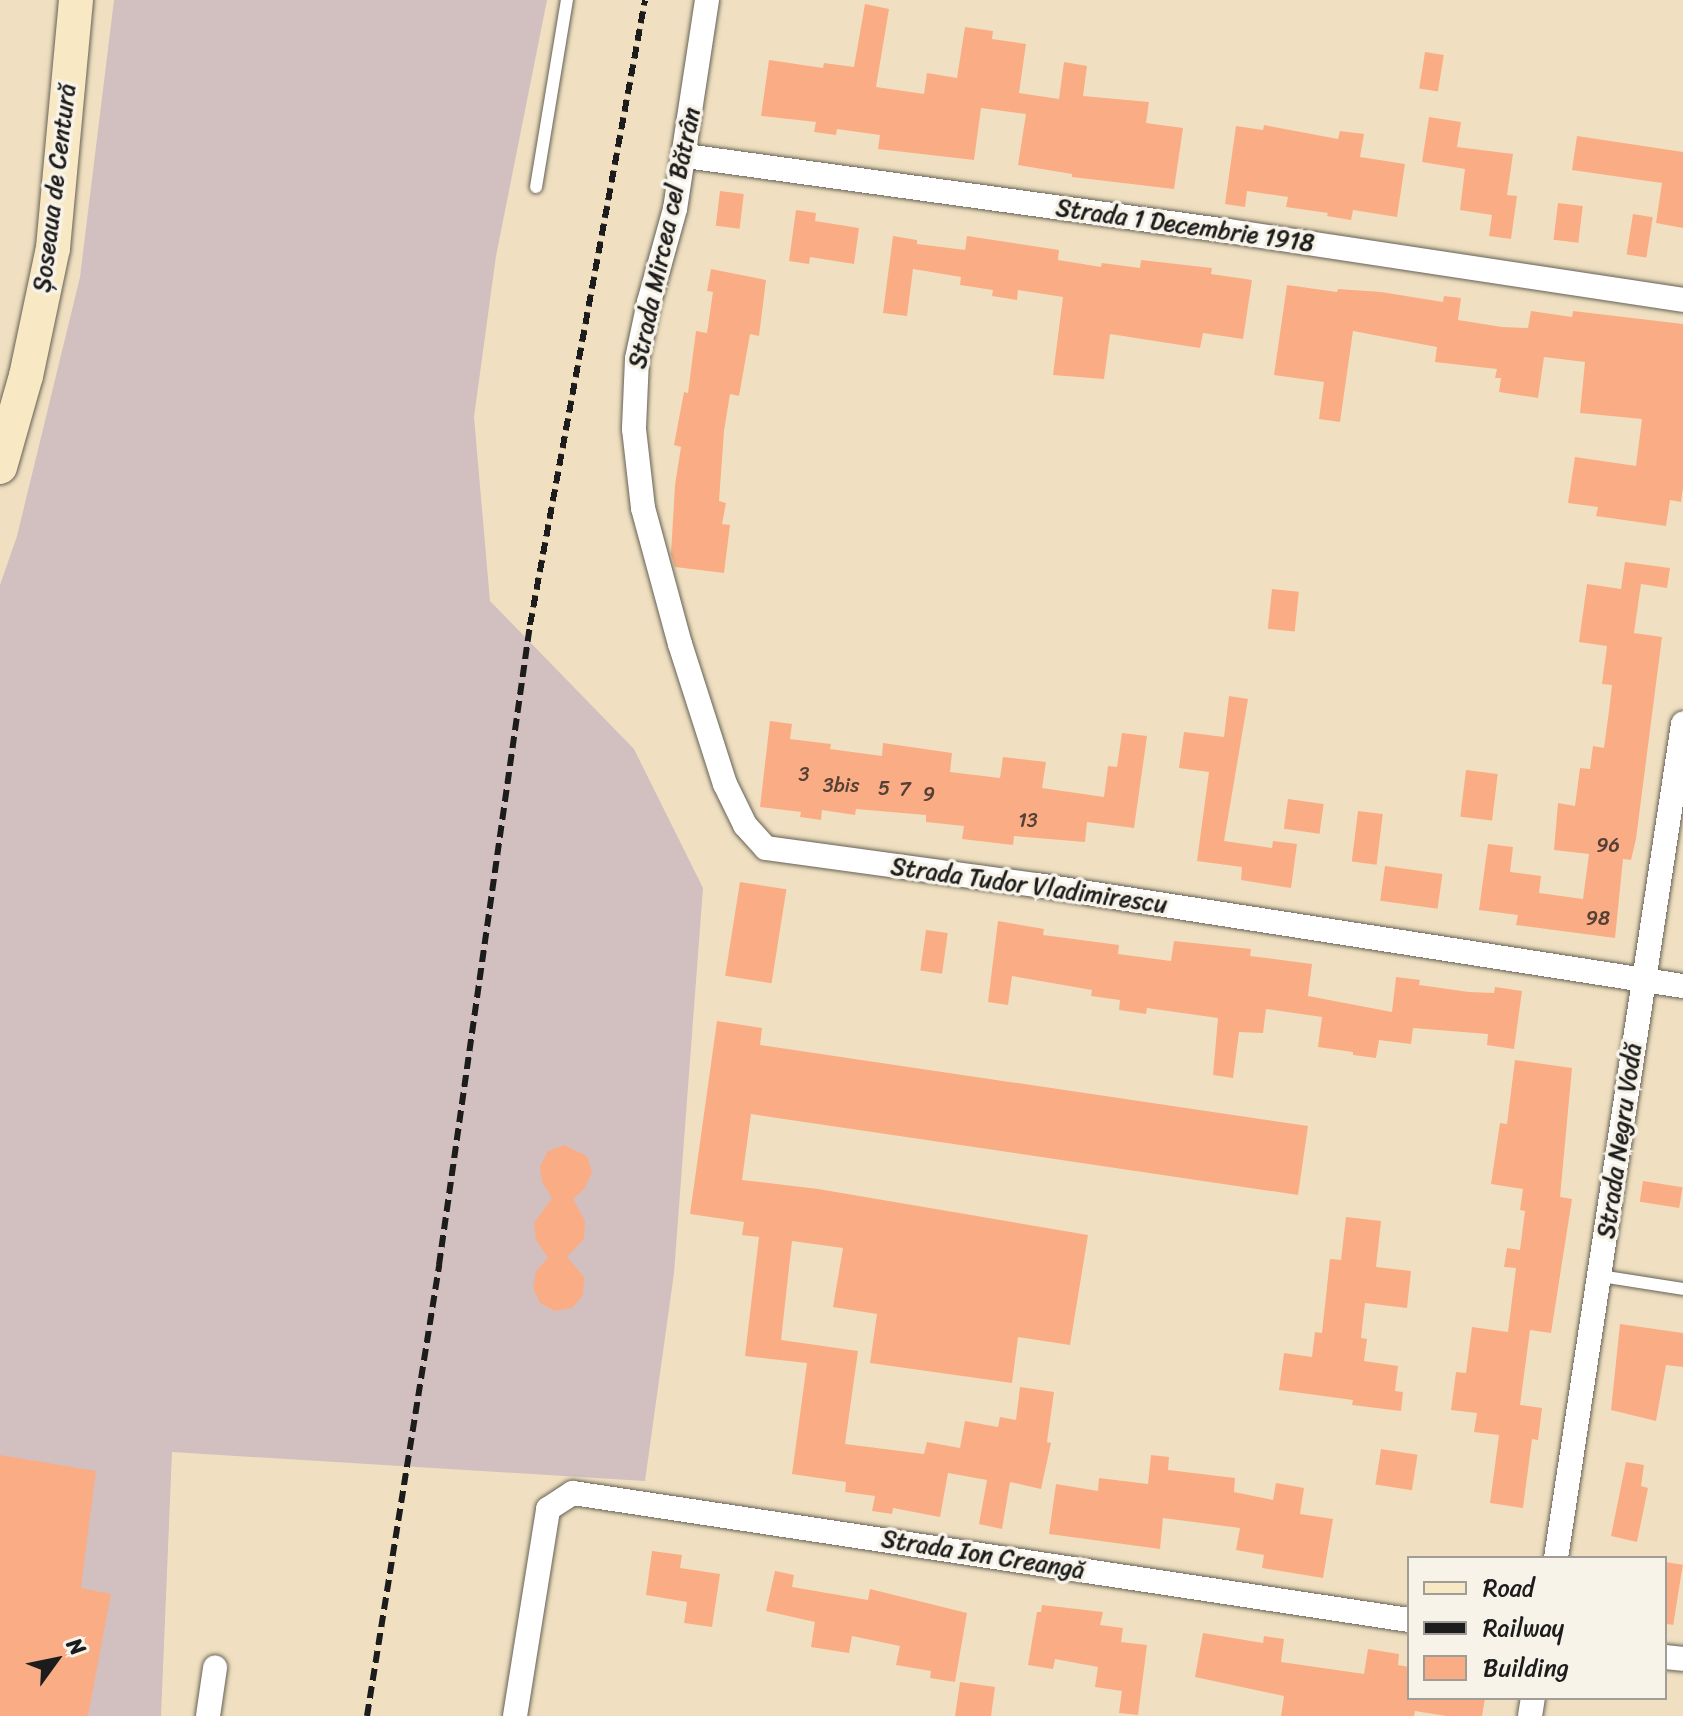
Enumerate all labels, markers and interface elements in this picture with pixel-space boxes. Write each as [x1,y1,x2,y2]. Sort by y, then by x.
street label: Șoseaua de Centură [28,82,82,294]
street label: Strada Mircea cel Bătrân [623,104,707,372]
street label: Strada 1 Decembrie 1918 [1053,194,1317,258]
house number: 3 [799,762,809,786]
house number: 3bis [823,773,859,797]
house number: 5 [878,776,890,800]
house number: 7 [899,777,911,801]
house number: 9 [923,782,935,806]
house number: 13 [1018,808,1038,832]
house number: 96 [1596,833,1620,857]
street label: Strada Tudor Vladimirescu [889,852,1169,920]
house number: 98 [1586,906,1610,930]
street label: Strada Negru Vodă [1592,1041,1648,1241]
street label: Strada Ion Creangă [879,1525,1087,1585]
legend [1407,1556,1667,1700]
text: Road [1483,1567,1534,1609]
text: Railway [1483,1607,1564,1649]
north arrow [16,1620,96,1700]
text: N [56,1630,97,1664]
text: Building [1483,1647,1569,1689]

